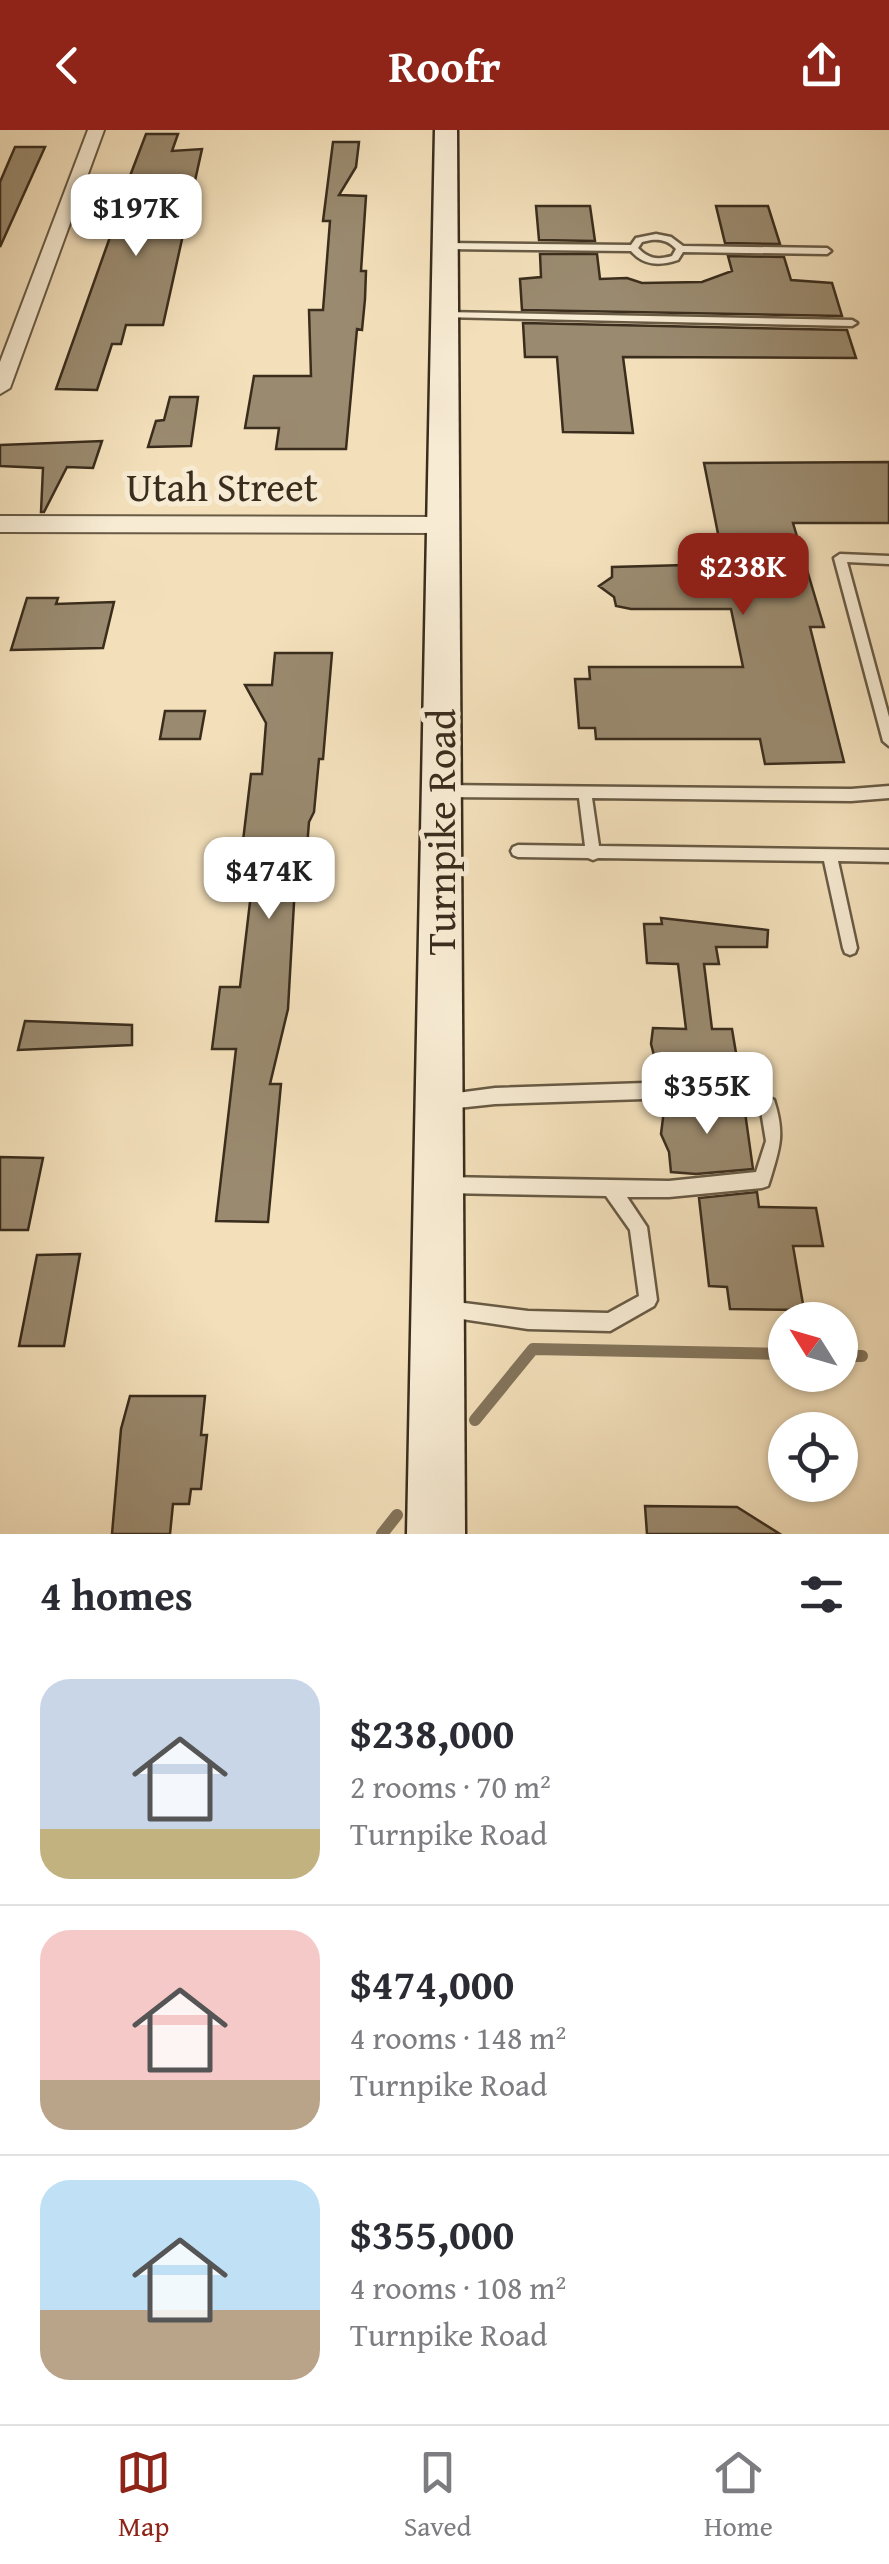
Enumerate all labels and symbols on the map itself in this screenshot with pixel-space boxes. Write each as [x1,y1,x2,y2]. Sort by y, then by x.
pin: $197K [66,174,206,259]
street label: Utah Street [126,457,318,516]
pin: $238K [673,533,813,618]
street label: Turnpike Road [411,708,470,955]
pin: $474K [199,837,339,922]
pin: $355K [637,1052,777,1137]
north arrow [768,1302,858,1392]

